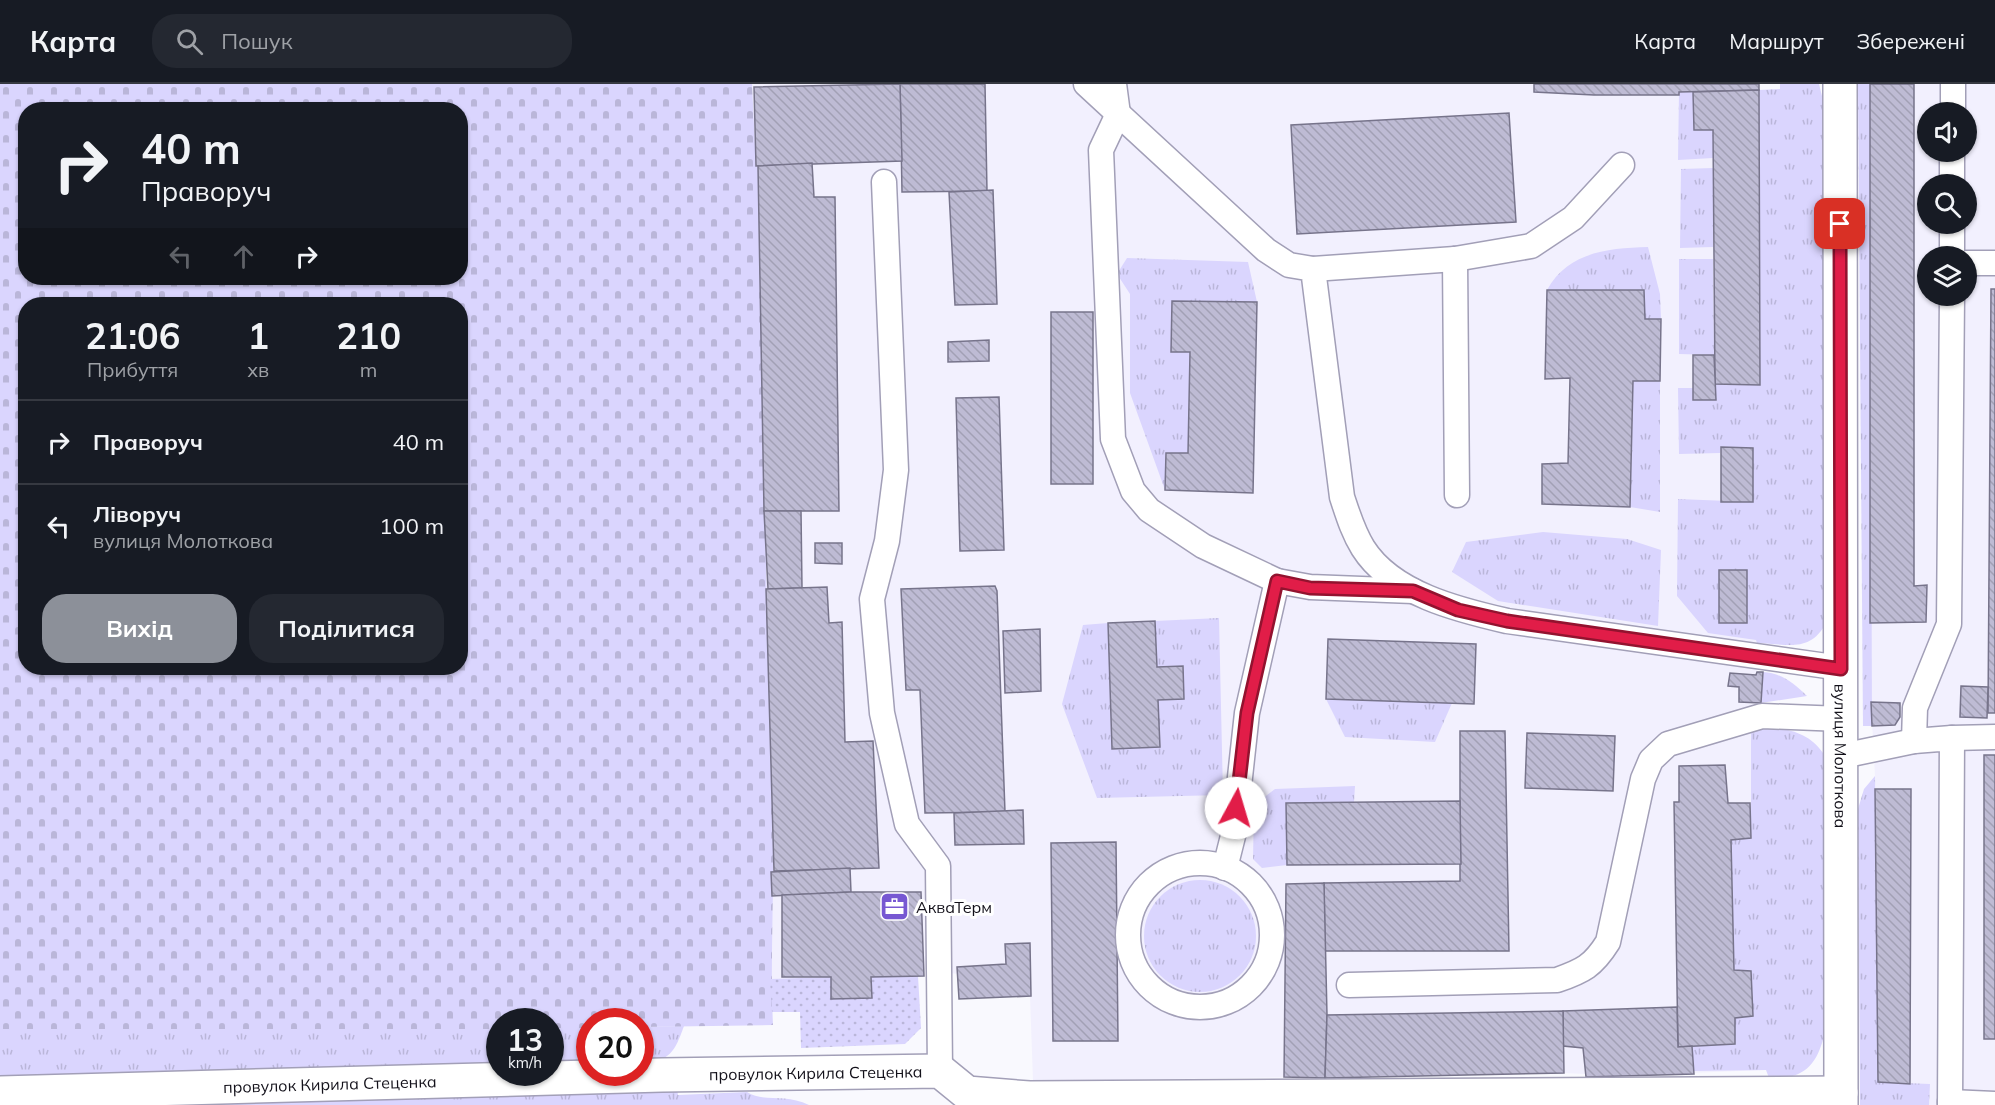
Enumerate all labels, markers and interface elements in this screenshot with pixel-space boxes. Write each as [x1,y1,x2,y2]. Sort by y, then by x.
search box [152,14,572,68]
text: Карта [30,24,116,59]
icon: search [173,25,206,58]
text: Пошук [221,27,292,55]
text: Карта [1634,28,1696,54]
text: Маршрут [1729,28,1824,54]
text: Збережені [1857,28,1965,54]
map controls [1917,102,1977,306]
button: sound [1917,102,1977,162]
text: 40 m [141,122,241,175]
icon: right [42,126,120,204]
text: Праворуч [141,174,271,208]
button: search [1917,174,1977,234]
pin [1814,198,1865,249]
icon: arrive [1823,207,1856,240]
icon: left [164,240,197,273]
icon: ahead [227,240,260,273]
icon: right [290,240,323,273]
button: layers [1917,246,1977,306]
text: 21:06 [85,313,180,358]
text: 1 [247,313,269,358]
text: 210 [336,313,401,358]
text: Прибуття [87,357,178,382]
text: хв [247,357,269,382]
text: m [360,357,377,382]
icon: right [42,426,75,459]
text: Праворуч [93,428,203,456]
text: 40 m [393,428,444,456]
text: Ліворуч [93,500,181,528]
icon: left [42,510,75,543]
text: 100 m [379,512,444,540]
text: вулиця Молоткова [93,528,273,553]
button: Вихід [42,594,237,663]
button: Поділитися [249,594,444,663]
street label: вулиця Молоткова [1831,684,1851,828]
position arrow [1204,776,1268,840]
office icon: АкваТерм [879,891,911,923]
place label: АкваТерм [916,897,992,917]
speed limit sign: 20 [576,1008,654,1086]
text: 13 [507,1021,543,1059]
text: km/h [508,1053,542,1072]
street label: провулок Кирила Стеценка [709,1061,923,1084]
street label: провулок Кирила Стеценка [223,1071,437,1097]

